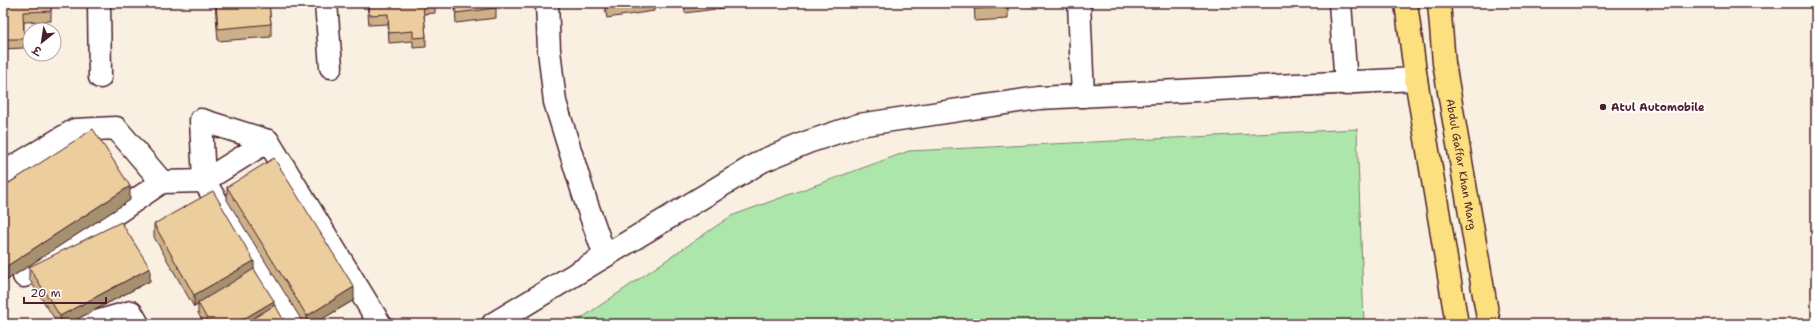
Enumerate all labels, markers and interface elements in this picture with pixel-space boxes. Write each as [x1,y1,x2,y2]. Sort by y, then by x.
north arrow [22,22,62,62]
text: उ [29,41,45,59]
street label: Abdul Gaffar Khan Marg [1442,98,1480,231]
place label: Atul Automobile [1611,100,1705,115]
marker: Atul Automobile [1598,102,1608,112]
scale bar [24,279,106,305]
text: 20 m [30,285,61,301]

